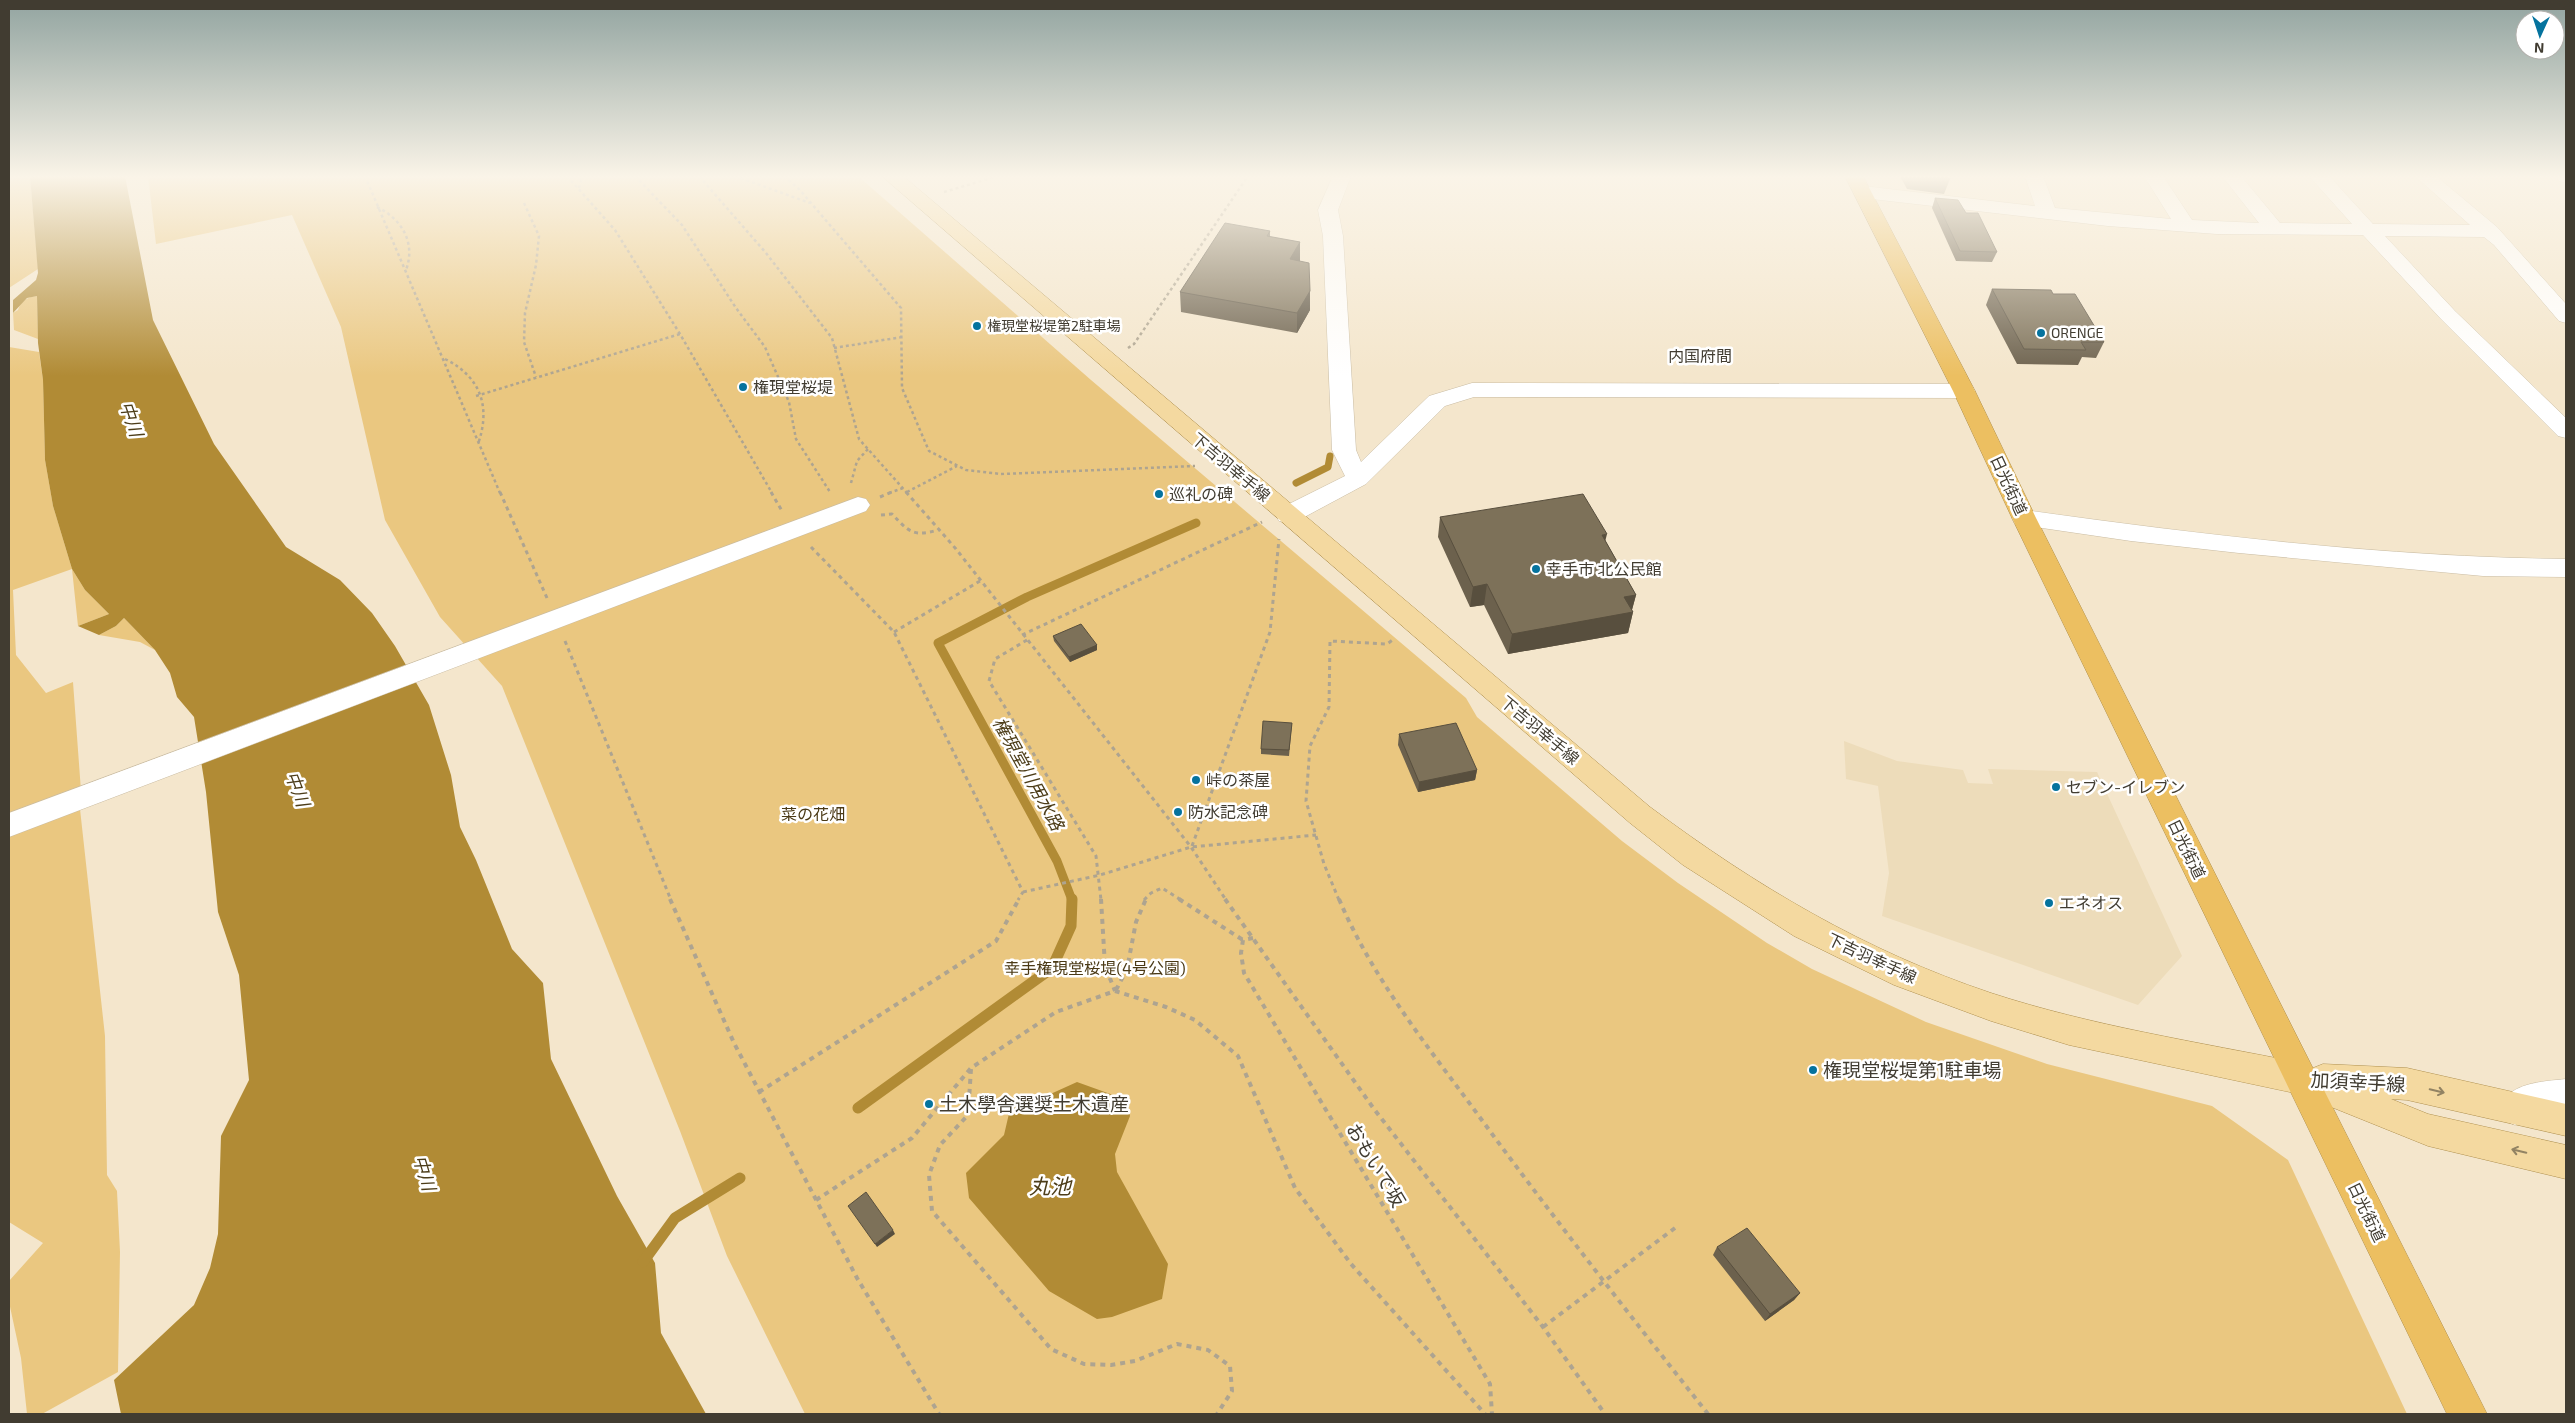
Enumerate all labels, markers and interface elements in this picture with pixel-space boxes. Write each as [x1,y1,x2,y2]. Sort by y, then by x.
north arrow [2515,10,2565,60]
text: N [2534,40,2545,57]
place label: 権現堂桜堤第2駐車場 [987,317,1121,334]
marker: 権現堂桜堤第2駐車場 [971,320,983,332]
place label: ORENGE [2051,324,2104,341]
marker: ORENGE [2035,327,2047,339]
district label: 内国府間 [1668,346,1732,365]
place label: 権現堂桜堤 [753,377,833,396]
marker: 権現堂桜堤 [737,381,749,393]
water label: 中川 [116,398,149,441]
street label: 下吉羽幸手線 [1188,428,1274,505]
street label: 日光街道 [1987,452,2032,518]
place label: 巡礼の碑 [1169,484,1233,503]
marker: 巡礼の碑 [1153,488,1165,500]
place label: 幸手市 北公民館 [1546,559,1662,578]
marker: 幸手市 北公民館 [1530,563,1542,575]
street label: 下吉羽幸手線 [1497,691,1583,768]
water label: 権現堂川用水路 [989,713,1070,836]
water label: 中川 [281,768,315,811]
place label: 峠の茶屋 [1206,770,1270,789]
marker: 峠の茶屋 [1190,774,1202,786]
place label: セブン-イレブン [2066,777,2185,796]
marker: セブン-イレブン [2050,781,2062,793]
place label: 防水記念碑 [1188,802,1268,821]
park label: 菜の花畑 [781,804,845,823]
marker: 防水記念碑 [1172,806,1184,818]
street label: 日光街道 [2165,816,2210,882]
place label: エネオス [2059,893,2123,912]
marker: エネオス [2043,897,2055,909]
street label: 下吉羽幸手線 [1825,929,1920,986]
park label: 幸手権現堂桜堤(4号公園) [1004,958,1186,977]
place label: 権現堂桜堤第1駐車場 [1823,1058,2002,1081]
marker: 権現堂桜堤第1駐車場 [1807,1064,1819,1076]
street label: 加須幸手線 [2310,1068,2406,1095]
one-way arrow [2428,1087,2444,1096]
place label: 土木學舎選奨土木遺産 [939,1092,1129,1115]
marker: 土木學舎選奨土木遺産 [923,1098,935,1110]
street label: おもいで坂 [1342,1119,1411,1211]
one-way arrow [2511,1146,2527,1155]
water label: 中川 [409,1152,441,1195]
water label: 丸池 [1029,1173,1073,1198]
street label: 日光街道 [2345,1179,2390,1245]

